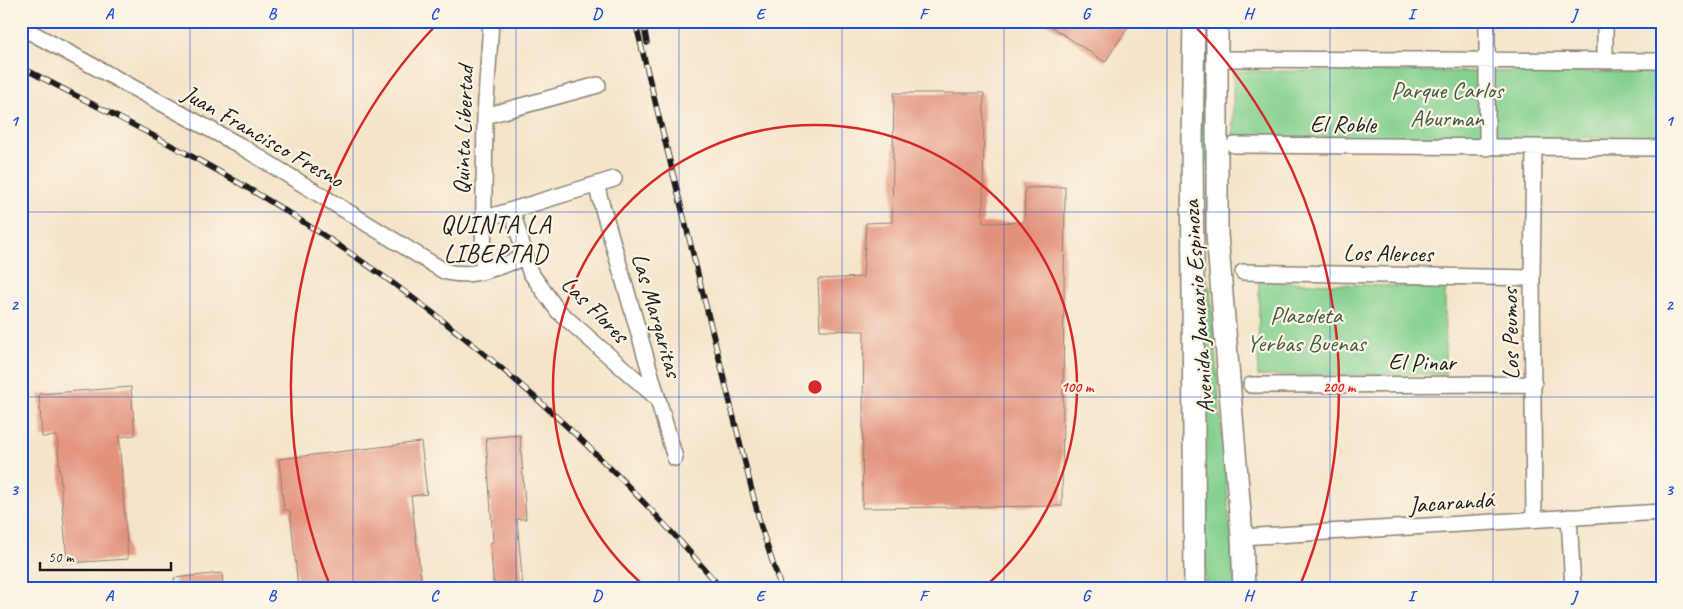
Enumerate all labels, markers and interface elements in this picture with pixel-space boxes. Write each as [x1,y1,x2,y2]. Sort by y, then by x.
text: A [105,4,115,24]
text: B [268,4,278,24]
text: C [430,4,440,24]
text: D [592,4,603,24]
text: E [756,4,767,24]
text: F [919,4,930,24]
text: G [1082,4,1092,24]
text: H [1243,4,1255,24]
text: I [1408,4,1418,24]
text: J [1570,4,1579,24]
street label: Quinta Libertad [446,62,480,195]
park label: Parque Carlos Aburman [1391,75,1505,133]
street label: Juan Francisco Fresno [176,77,350,195]
street label: El Roble [1310,108,1378,140]
text: 1 [10,111,19,131]
text: 1 [1665,111,1674,131]
street label: Avenida Januario Espinoza [1175,198,1220,415]
district label: QUINTA LA LIBERTAD [440,209,552,270]
street label: Los Alerces [1343,237,1435,269]
street label: Las Margaritas [625,250,690,382]
street label: Las Flores [555,269,637,351]
street label: Los Peumos [1494,286,1526,380]
text: 2 [10,295,19,315]
text: 2 [1665,295,1674,315]
park label: Plazoleta Yerbas Buenas [1247,300,1367,358]
street label: El Pinar [1388,347,1458,377]
centre of rings [806,378,824,396]
text: 100 m [1061,378,1095,397]
text: 200 m [1323,378,1357,397]
text: 3 [10,480,19,500]
text: 3 [1665,480,1674,500]
street label: Jacarandá [1407,484,1497,520]
scale bar [40,539,171,571]
text: 50 m [48,548,75,567]
text: A [105,586,115,606]
text: B [268,586,278,606]
text: C [430,586,440,606]
text: D [592,586,603,606]
text: E [756,586,767,606]
text: F [919,586,930,606]
text: G [1082,586,1092,606]
text: H [1243,586,1255,606]
text: I [1408,586,1418,606]
text: J [1570,586,1579,606]

